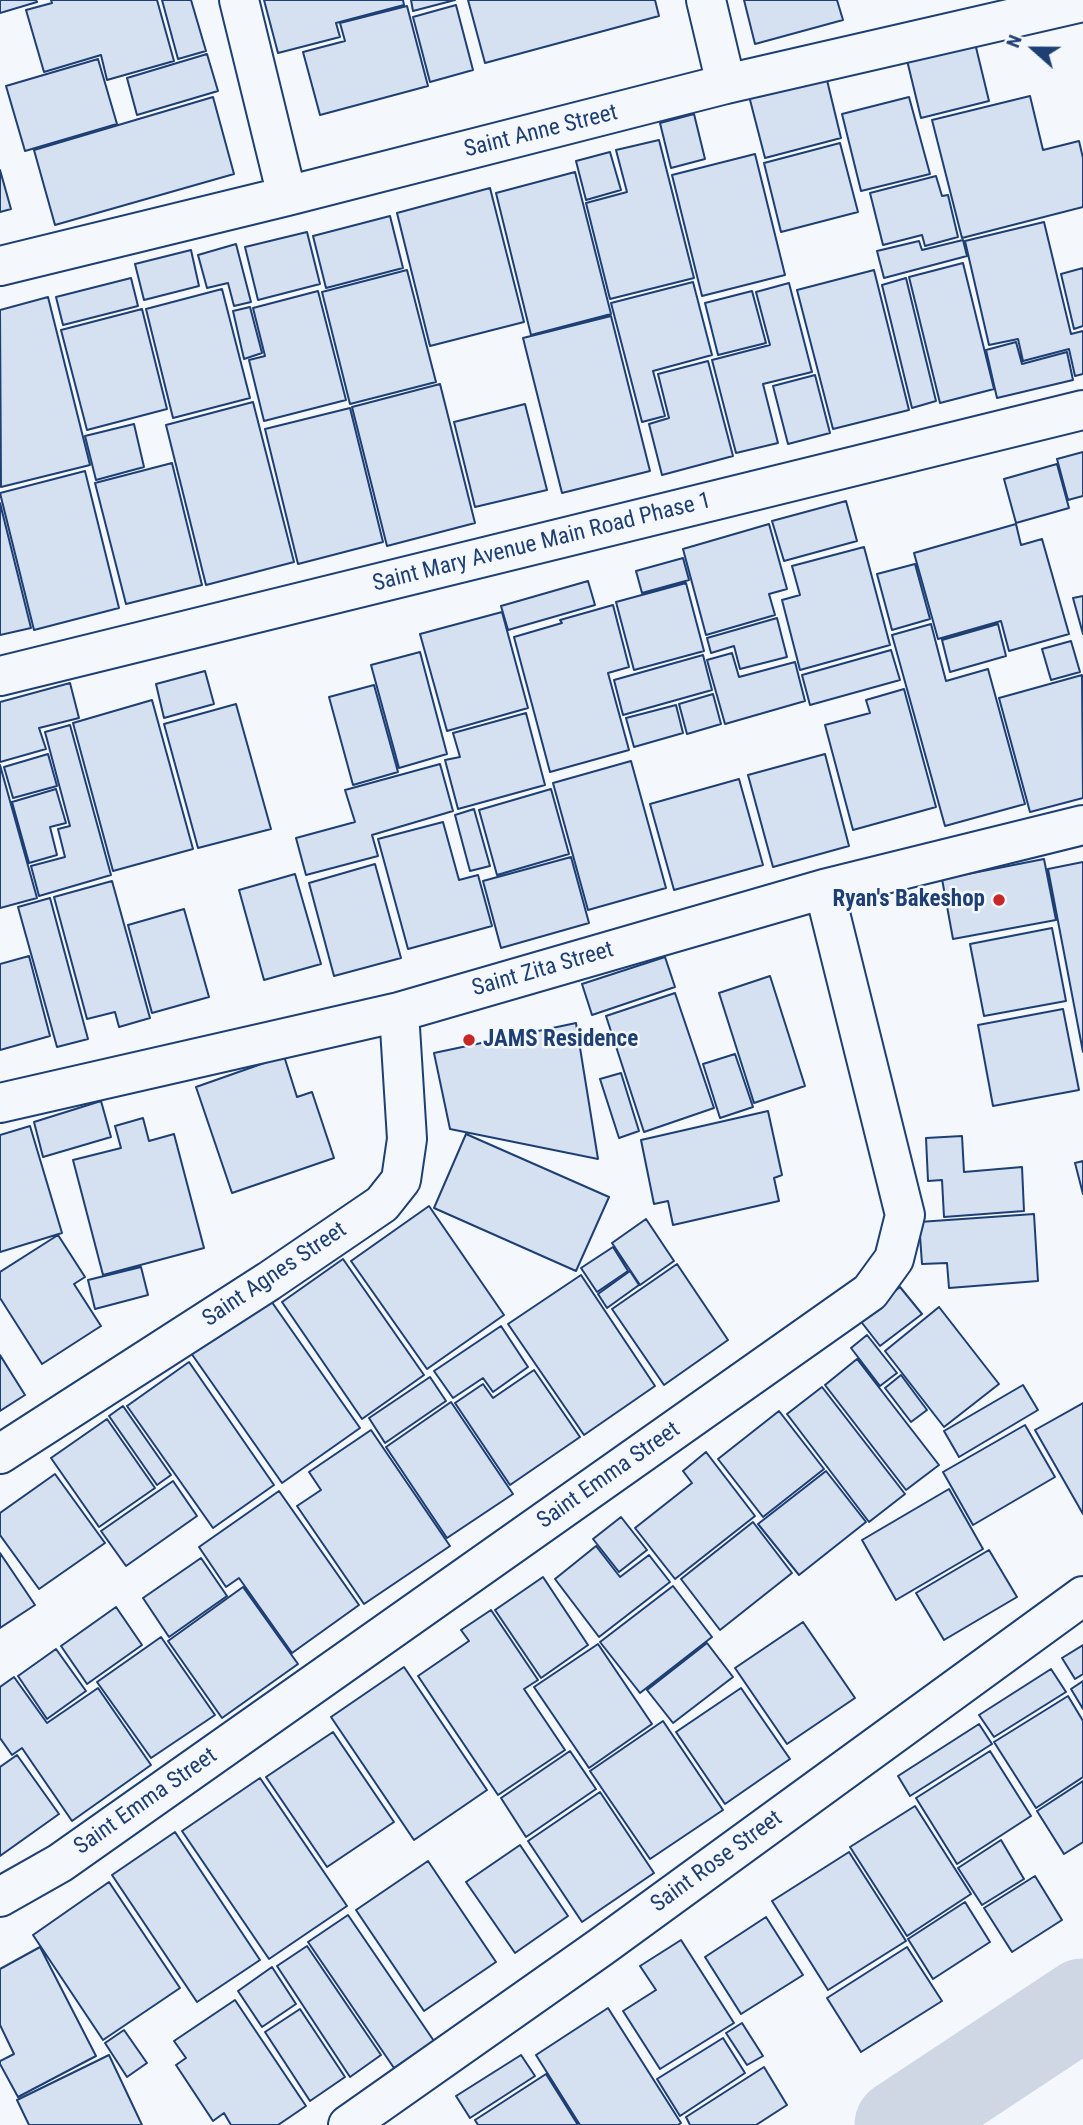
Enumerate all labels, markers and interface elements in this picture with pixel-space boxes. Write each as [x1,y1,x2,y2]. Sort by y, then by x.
north arrow [999,14,1069,84]
text: N [1001,32,1027,51]
street label: Saint Anne Street [462,100,620,164]
street label: Saint Mary Avenue Main Road Phase 1 [370,488,714,598]
place label: Ryan's Bakeshop [832,886,985,914]
marker: Ryan's Bakeshop [991,892,1007,908]
street label: Saint Zita Street [469,937,617,1003]
place label: JAMS Residence [483,1026,638,1054]
marker: JAMS Residence [461,1032,477,1048]
street label: Saint Agnes Street [198,1217,352,1333]
street label: Saint Emma Street [532,1417,686,1535]
street label: Saint Emma Street [69,1743,223,1861]
street label: Saint Rose Street [646,1805,788,1919]

